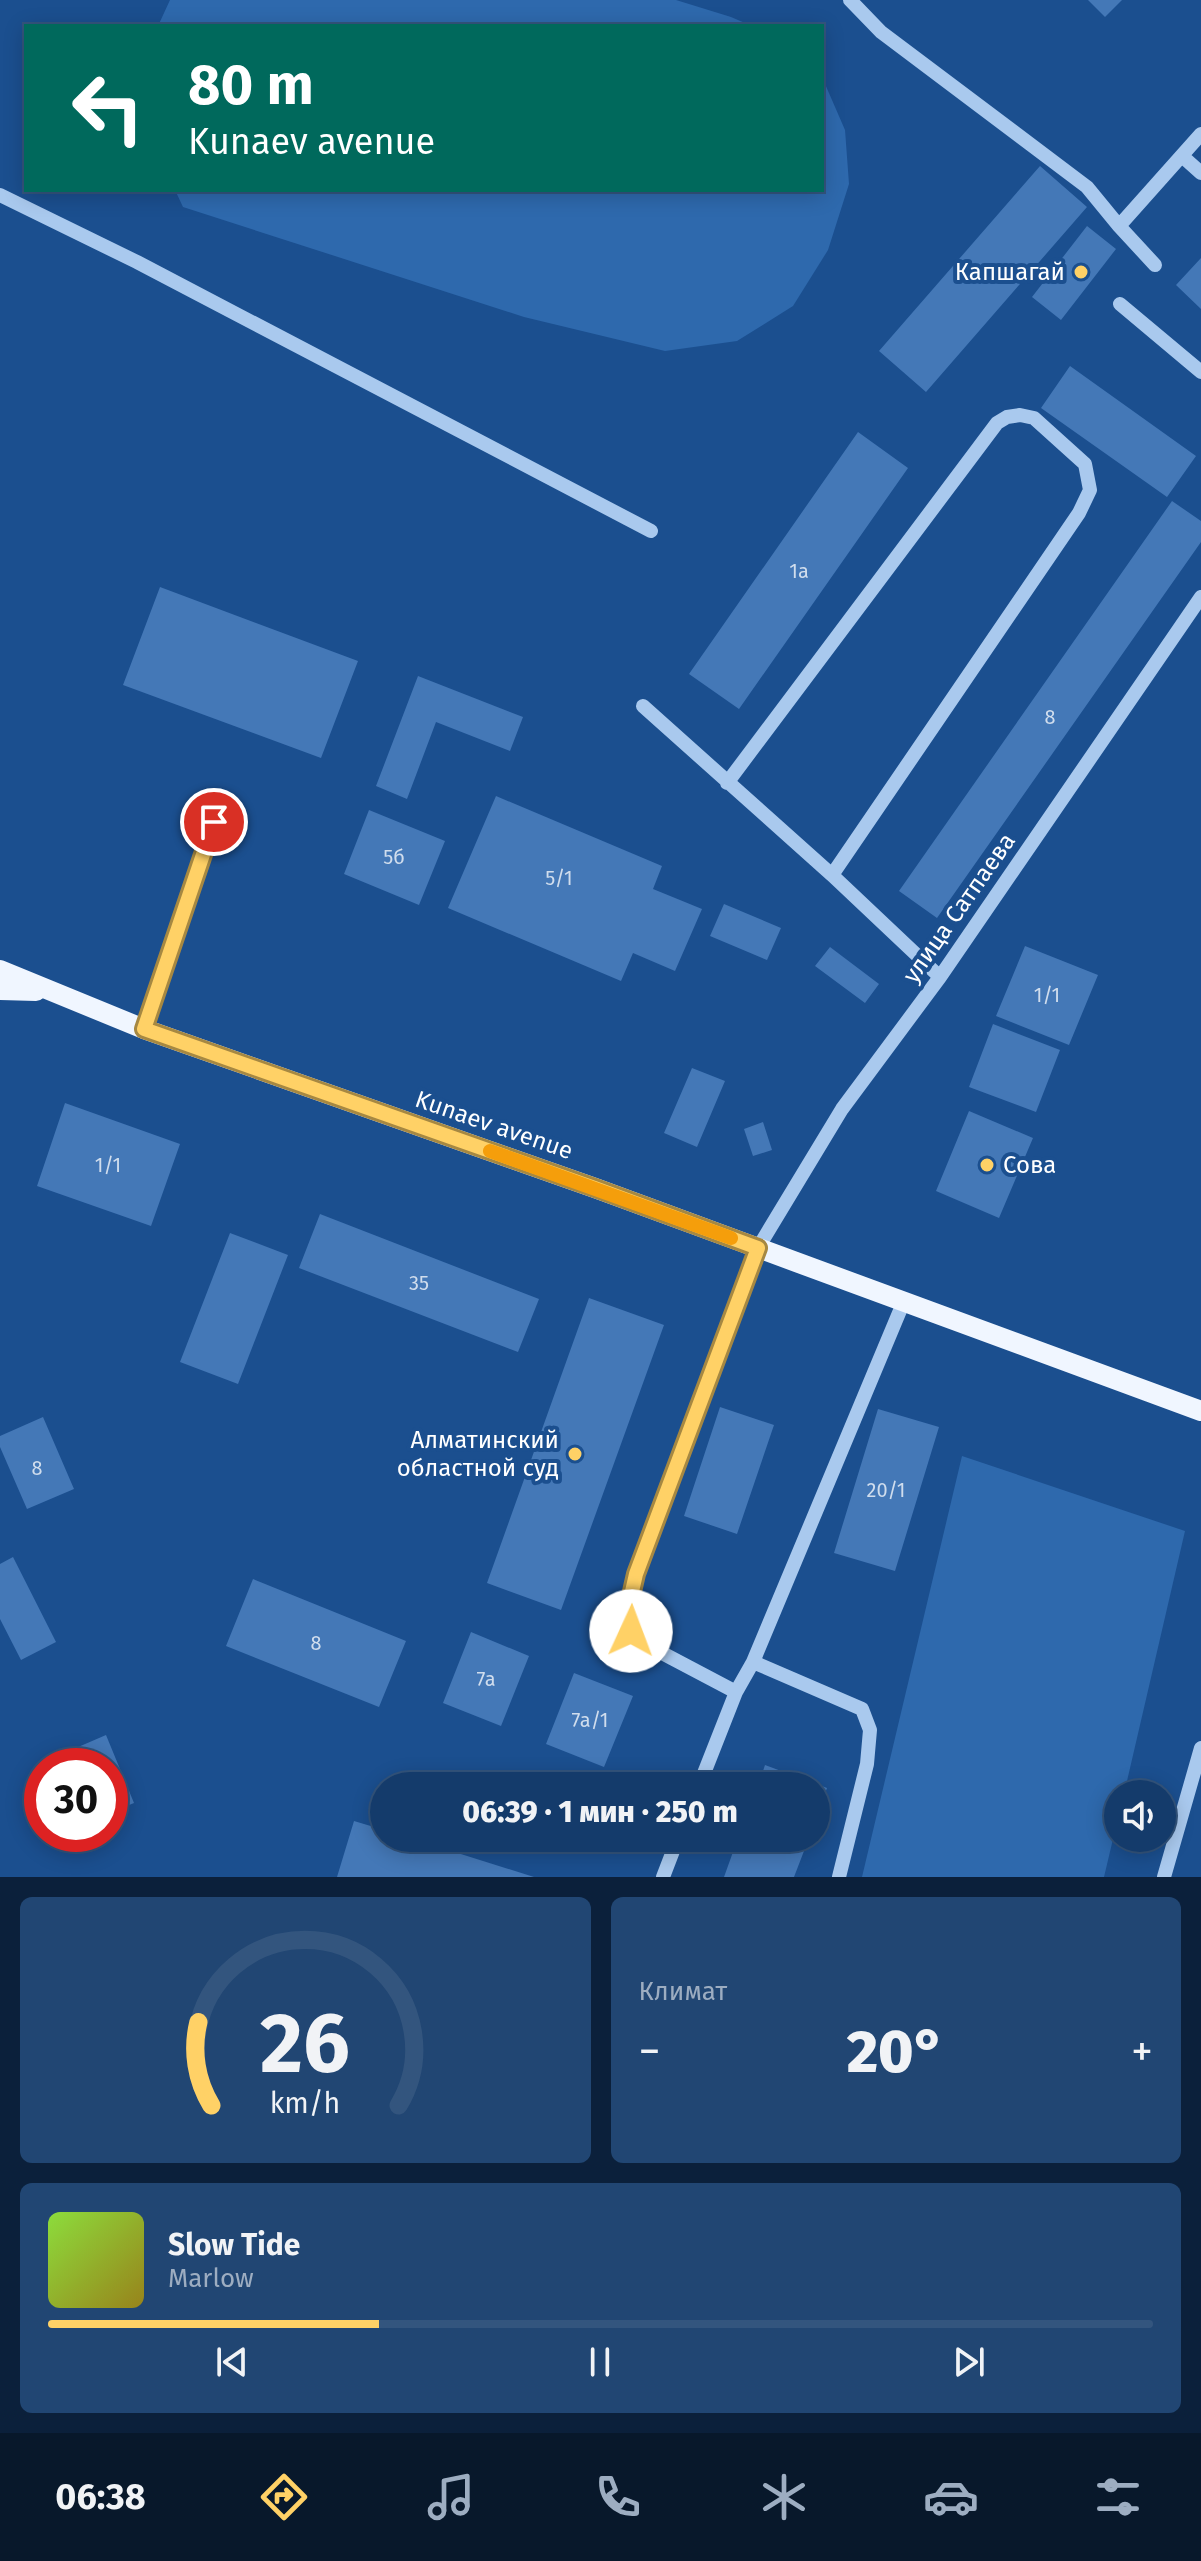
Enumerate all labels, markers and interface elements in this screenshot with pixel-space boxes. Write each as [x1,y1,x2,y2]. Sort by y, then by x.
text: 80 m [188,52,314,119]
icon: left [56,56,160,160]
text: Kunaev avenue [188,120,435,164]
place label: Капшагай [955,258,1065,286]
marker: Капшагай [1072,263,1090,281]
house number: 1а [789,559,809,583]
house number: 8 [1044,705,1056,729]
pin [180,788,248,856]
icon: arrive [192,800,236,844]
street label: улица Сатпаева [897,828,1021,988]
house number: 5б [383,845,405,869]
house number: 5/1 [545,866,573,890]
house number: 1/1 [1034,983,1060,1007]
street label: Kunaev avenue [412,1085,576,1165]
place label: Сова [1003,1151,1056,1179]
house number: 1/1 [95,1153,121,1177]
marker: Сова [978,1156,996,1174]
house number: 35 [409,1271,429,1295]
place label: Алматинский областной суд [397,1426,559,1482]
marker: Алматинский областной суд [566,1445,584,1463]
house number: 8 [31,1456,43,1480]
house number: 20/1 [867,1478,905,1502]
position arrow [589,1589,673,1673]
house number: 8 [310,1631,322,1655]
house number: 7а [476,1667,496,1691]
house number: 7а/1 [571,1708,609,1732]
speed limit sign: 30 [24,1748,128,1852]
map controls [1104,1780,1176,1852]
button: sound [1104,1780,1176,1852]
text: 06:39 · 1 мин · 250 m [462,1794,738,1830]
text: Климат [639,1976,727,2007]
text: 26 [260,1994,350,2094]
text: 20° [847,2016,945,2088]
text: − [639,2025,661,2078]
text: + [1131,2025,1153,2078]
text: km/h [270,2086,341,2121]
text: Slow Tide [168,2227,300,2263]
text: Marlow [168,2263,254,2294]
icon: previous [210,2340,254,2384]
icon: pause [578,2340,622,2384]
icon: next [947,2340,991,2384]
icon: directions [256,2469,312,2525]
icon: music [423,2469,479,2525]
icon: phone [590,2469,646,2525]
icon: climate [756,2469,812,2525]
icon: car [923,2469,979,2525]
icon: filters [1090,2469,1146,2525]
text: 06:38 [55,2475,146,2519]

